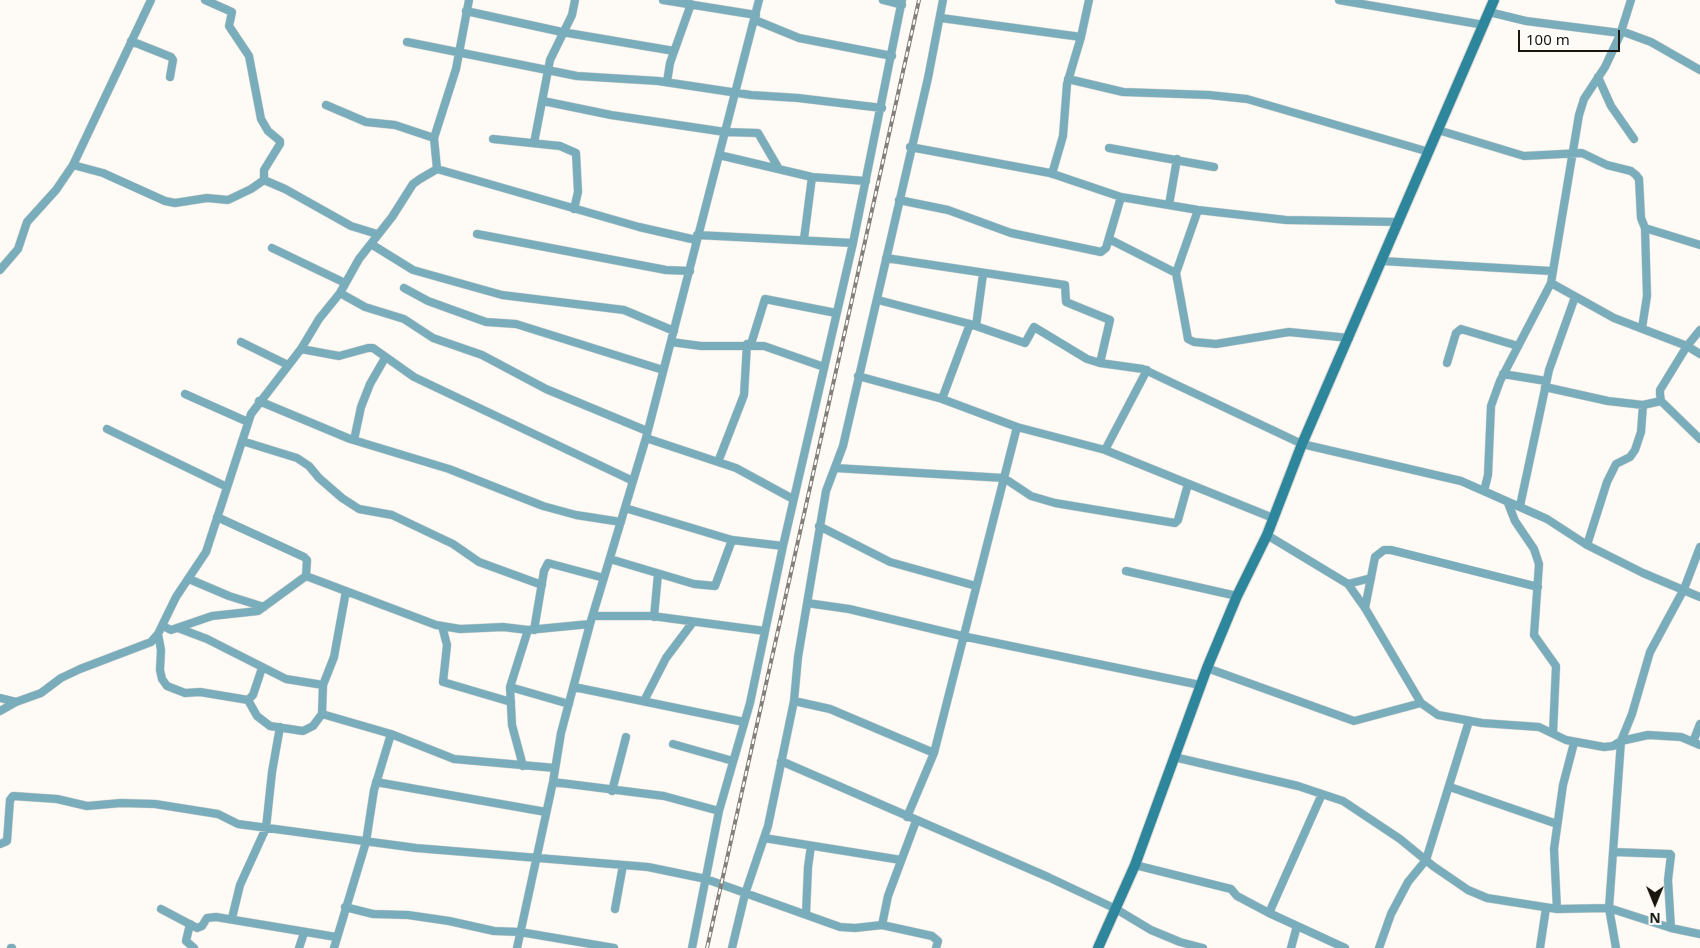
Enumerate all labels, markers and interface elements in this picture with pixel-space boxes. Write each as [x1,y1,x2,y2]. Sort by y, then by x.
scale bar [1520,20,1622,52]
text: 100 m [1526,29,1570,49]
north arrow [1630,878,1680,928]
text: N [1649,909,1661,928]

